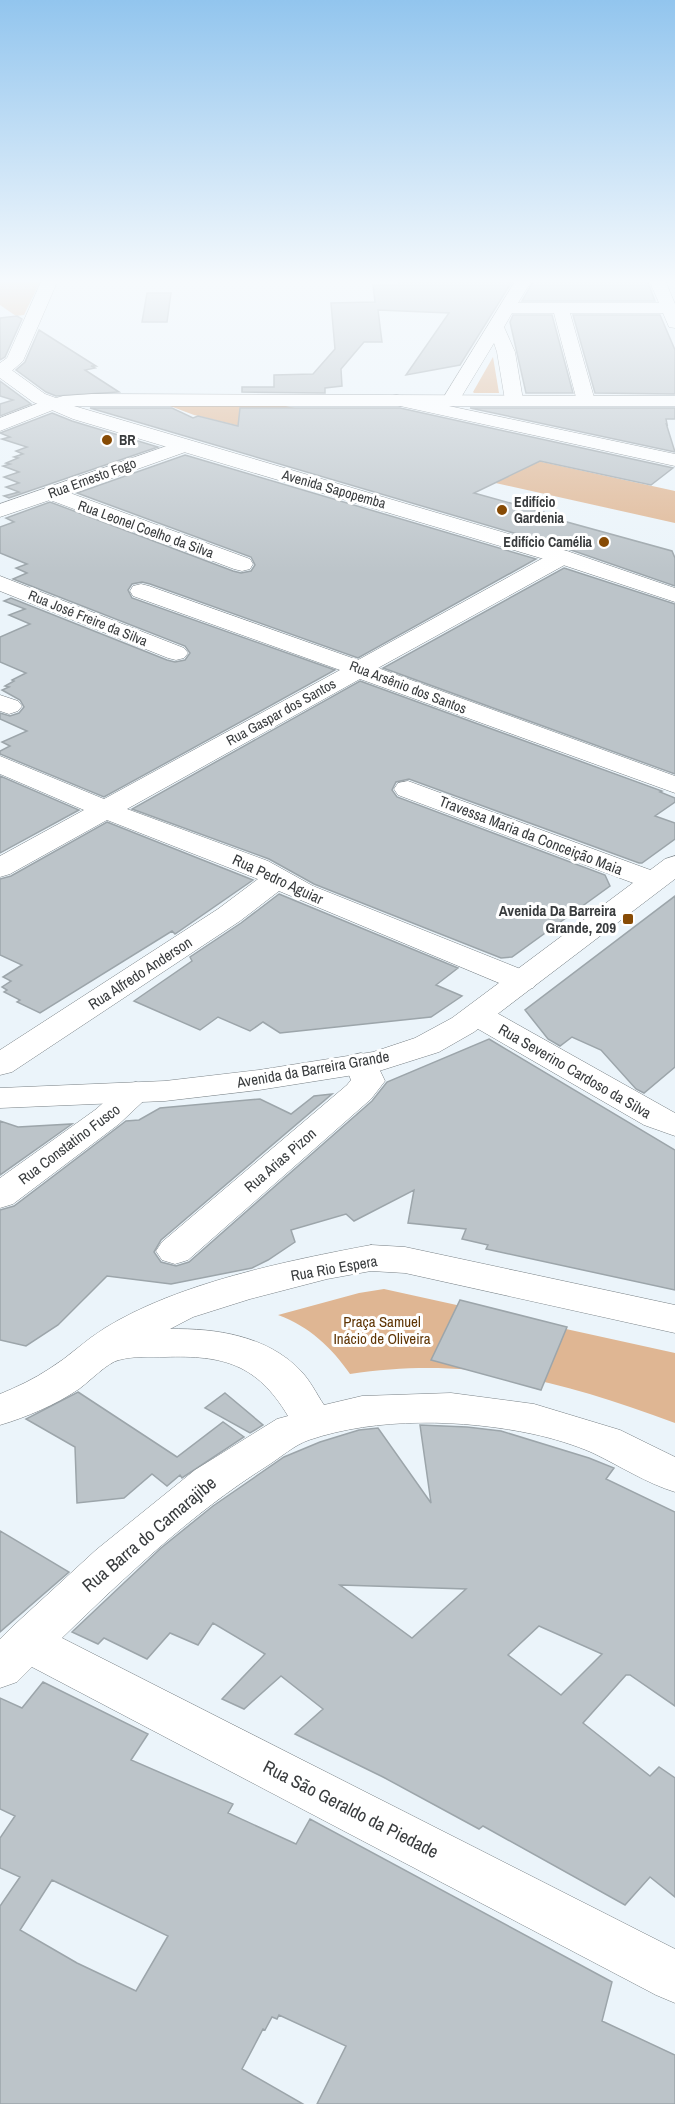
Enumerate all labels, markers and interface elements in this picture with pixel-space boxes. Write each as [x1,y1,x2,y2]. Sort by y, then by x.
place label: BR [119,431,136,449]
marker: BR [100,433,114,447]
street label: Rua Ernesto Fogo [45,454,139,502]
street label: Avenida Sapopemba [279,465,389,513]
place label: Edifício Gardenia [514,493,564,527]
street label: Rua Leonel Coelho da Silva [76,496,217,562]
marker: Edifício Gardenia [495,503,509,517]
place label: Edifício Camélia [503,533,593,551]
marker: Edifício Camélia [597,535,611,549]
street label: Rua José Freire da Silva [26,586,151,650]
street label: Rua Arsênio dos Santos [347,656,469,718]
street label: Rua Gaspar dos Santos [223,674,339,750]
street label: Travessa Maria da Conceição Maia [436,790,626,880]
street label: Rua Pedro Aguiar [229,849,327,909]
place label: Avenida Da Barreira Grande, 209 [499,900,616,938]
marker: Avenida Da Barreira Grande, 209 [621,912,635,926]
street label: Rua Alfredo Anderson [84,932,196,1014]
street label: Rua Severino Cardoso da Silva [495,1019,655,1123]
street label: Avenida da Barreira Grande [234,1045,391,1093]
street label: Rua Constatino Fusco [14,1099,124,1189]
street label: Rua Arias Pizon [240,1123,320,1197]
street label: Rua Rio Espera [289,1250,379,1286]
park label: Praça Samuel Inácio de Oliveira [333,1311,431,1349]
street label: Rua Barra do Camarajibe [77,1470,221,1598]
street label: Rua São Geraldo da Piedade [259,1754,443,1864]

